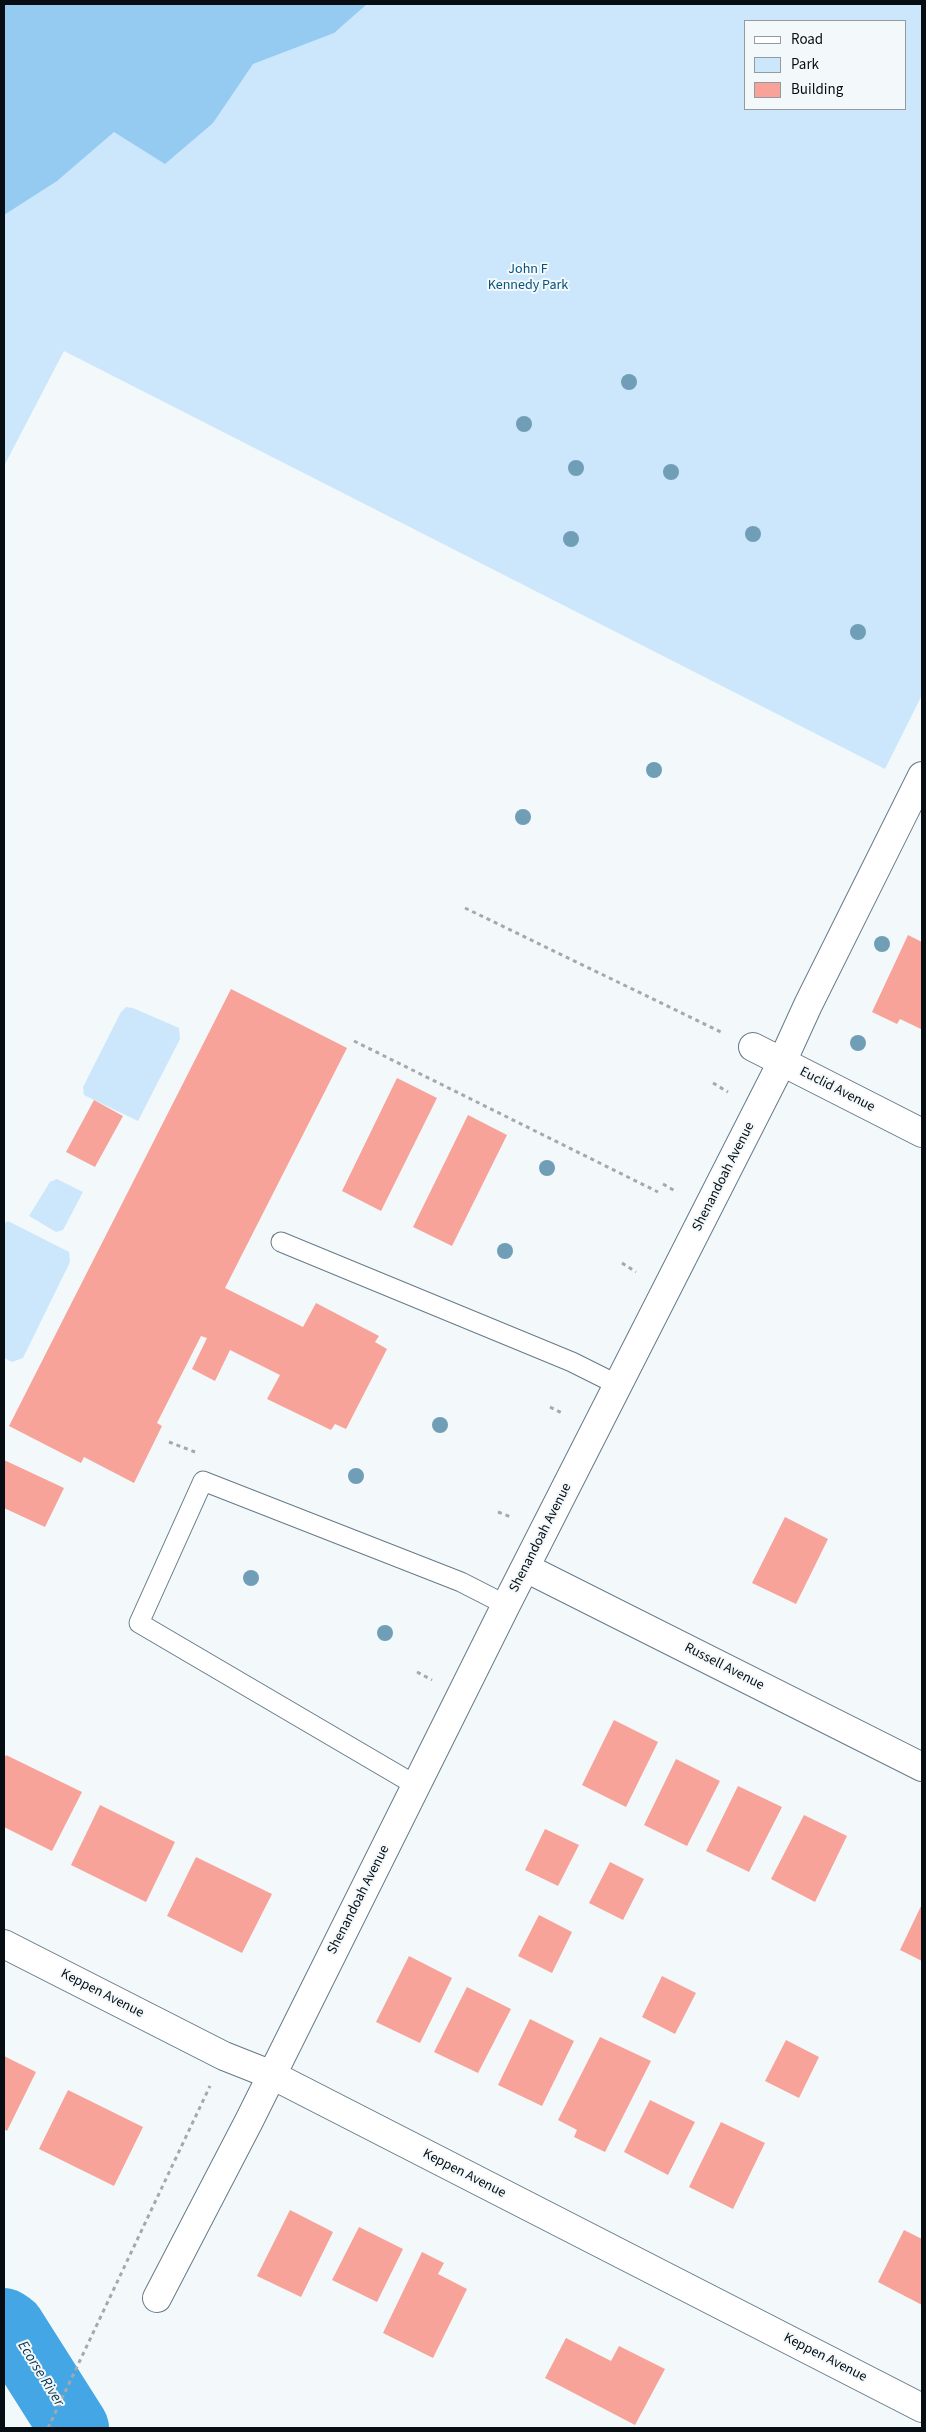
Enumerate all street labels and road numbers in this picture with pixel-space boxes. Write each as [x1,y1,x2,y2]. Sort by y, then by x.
street label: Euclid Avenue [797,1064,877,1116]
street label: Shenandoah Avenue [689,1120,759,1234]
street label: Shenandoah Avenue [506,1481,576,1595]
street label: Russell Avenue [681,1640,767,1694]
street label: Shenandoah Avenue [324,1843,394,1957]
street label: Keppen Avenue [58,1966,146,2022]
street label: Keppen Avenue [420,2146,508,2202]
street label: Keppen Avenue [781,2330,869,2386]

